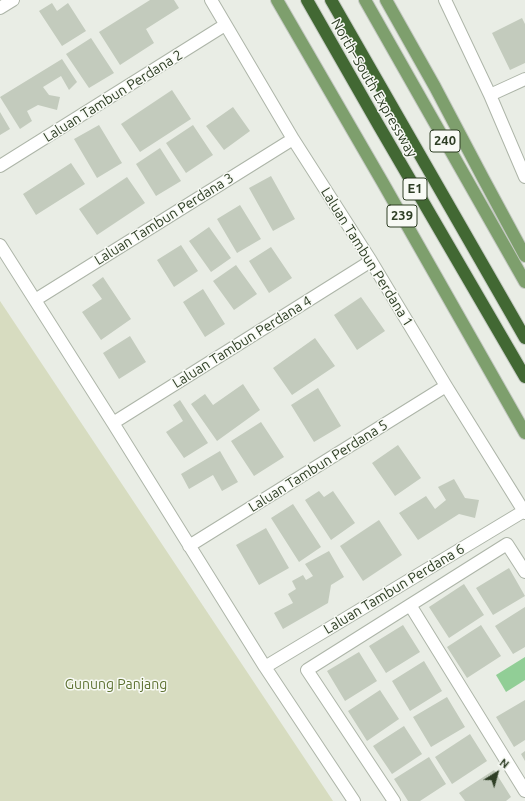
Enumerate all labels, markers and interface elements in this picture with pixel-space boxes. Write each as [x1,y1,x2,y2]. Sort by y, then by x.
street label: North–South Expressway [327,16,421,160]
street label: Laluan Tambun Perdana 2 [40,46,186,146]
road number: 240 [430,130,460,152]
street label: Laluan Tambun Perdana 3 [91,169,237,269]
road number: E1 [403,178,427,200]
street label: Laluan Tambun Perdana 1 [317,184,417,330]
road number: 239 [387,205,417,227]
street label: Laluan Tambun Perdana 4 [169,292,315,392]
street label: Laluan Tambun Perdana 5 [245,416,391,516]
street label: Laluan Tambun Perdana 6 [321,540,467,638]
park label: Gunung Panjang [65,676,167,692]
north arrow [477,753,517,793]
text: N [497,756,511,771]

